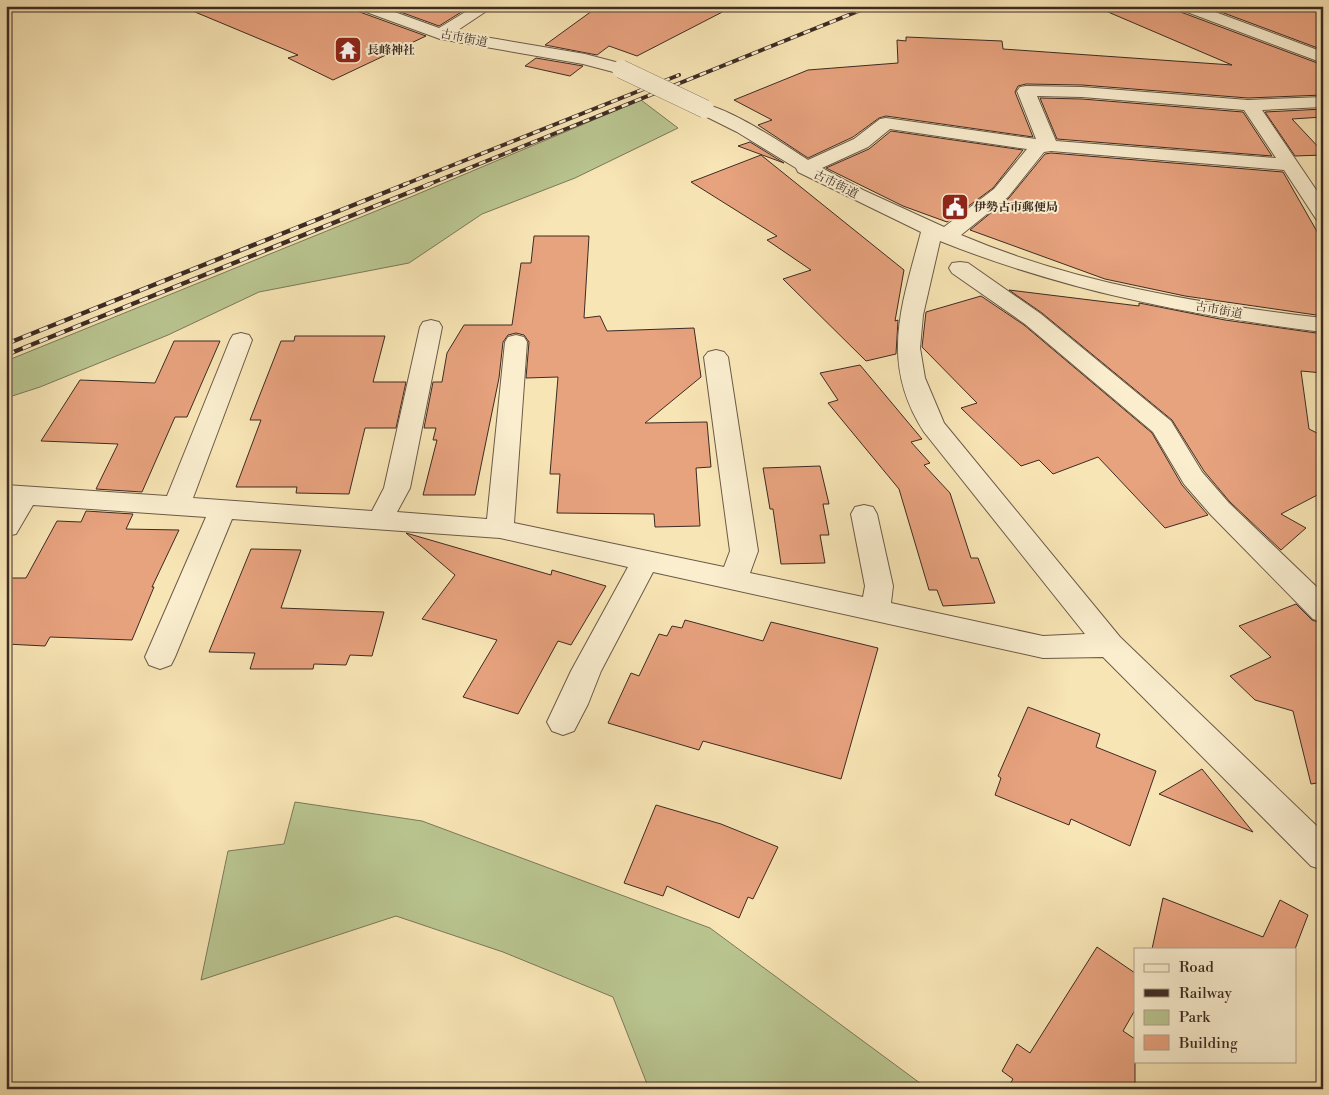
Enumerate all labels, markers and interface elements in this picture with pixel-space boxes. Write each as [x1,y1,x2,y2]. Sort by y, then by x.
street label: 古市街道 [439,27,489,50]
temple icon: 長峰神社 [333,35,363,65]
place label: 長峰神社 [367,43,415,58]
street label: 古市街道 [811,167,861,202]
public building icon: 伊勢古市郵便局 [940,192,970,222]
place label: 伊勢古市郵便局 [974,200,1058,215]
street label: 古市街道 [1194,299,1244,322]
legend [1134,948,1296,1062]
text: Road [1179,958,1214,977]
text: Railway [1179,984,1233,1003]
text: Park [1179,1008,1211,1027]
text: Building [1178,1034,1238,1053]

